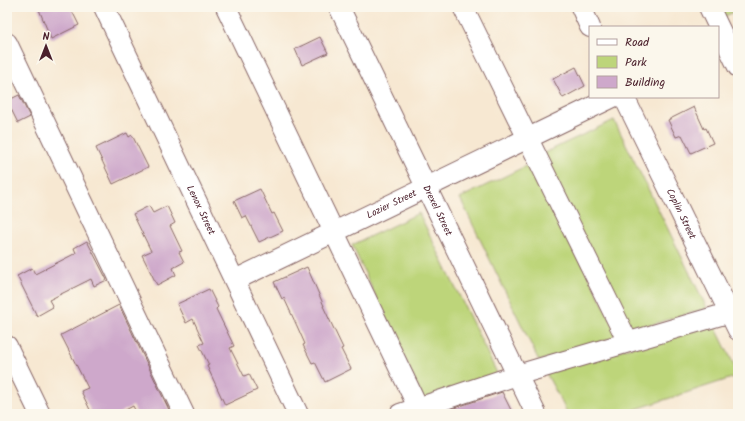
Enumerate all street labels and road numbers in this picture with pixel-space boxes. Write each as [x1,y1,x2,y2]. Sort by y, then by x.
street label: Drexel Street [418,182,457,239]
street label: Lenox Street [182,183,220,238]
street label: Lozier Street [364,185,420,223]
street label: Coplin Street [662,186,700,242]

